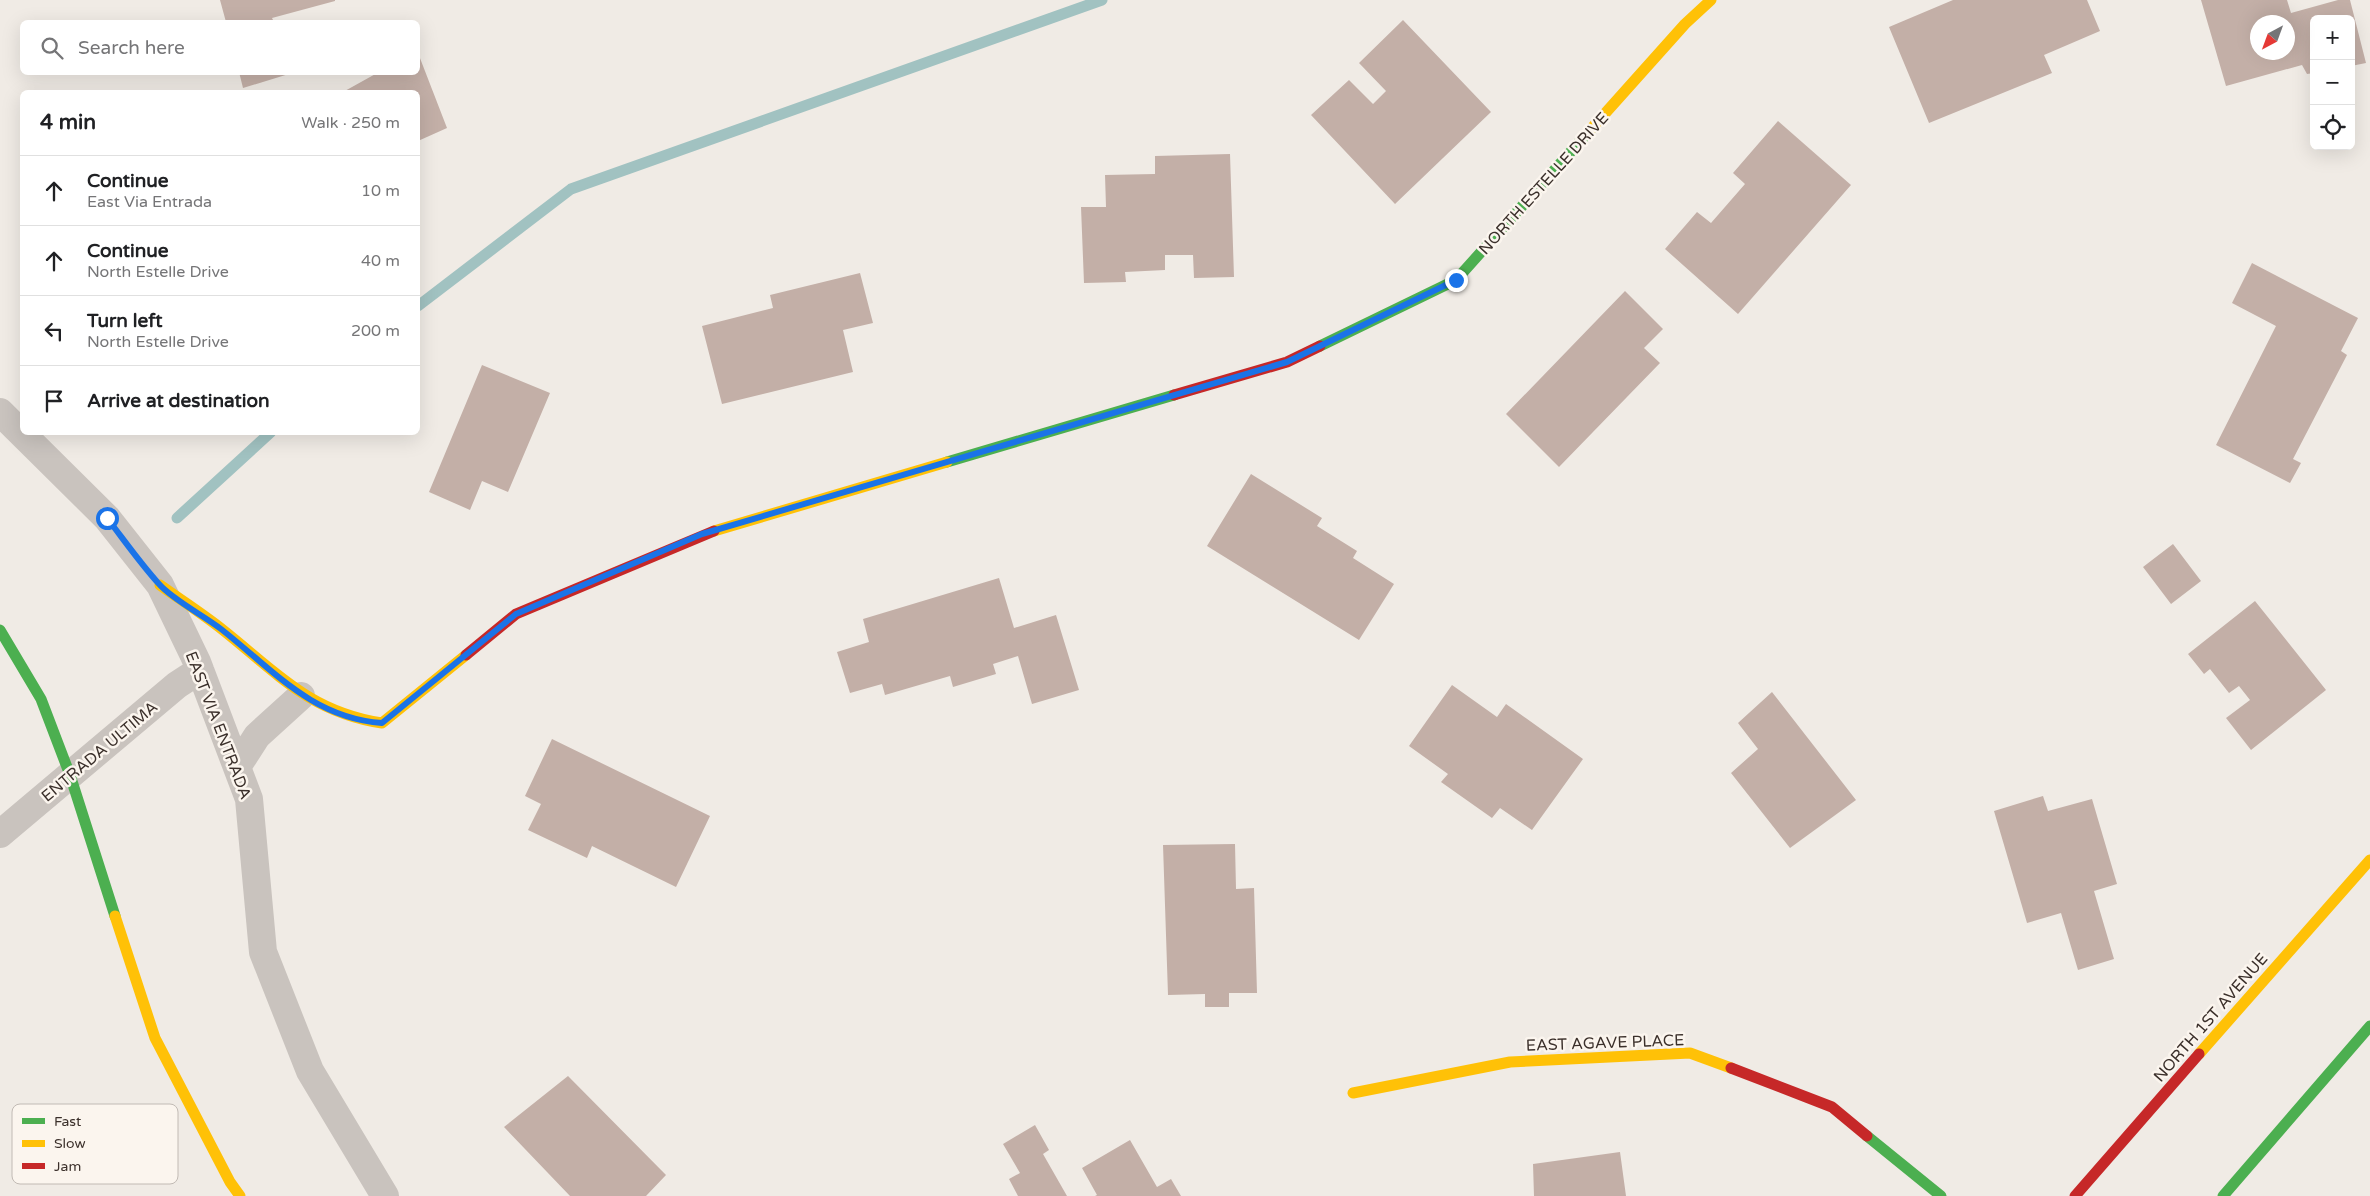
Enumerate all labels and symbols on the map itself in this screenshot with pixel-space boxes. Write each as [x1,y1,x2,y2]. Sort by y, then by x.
north arrow [2250,15,2295,60]
street label: NORTH ESTELLE DRIVE [1475,108,1613,259]
route end [1445,269,1468,292]
route start [96,507,119,530]
street label: EAST VIA ENTRADA [181,649,256,802]
street label: ENTRADA ULTIMA [37,697,162,806]
street label: NORTH 1ST AVENUE [2149,949,2272,1086]
street label: EAST AGAVE PLACE [1525,1030,1685,1056]
legend [12,1104,178,1184]
text: Fast [54,1113,82,1130]
text: Slow [54,1135,86,1152]
text: Jam [54,1158,81,1175]

